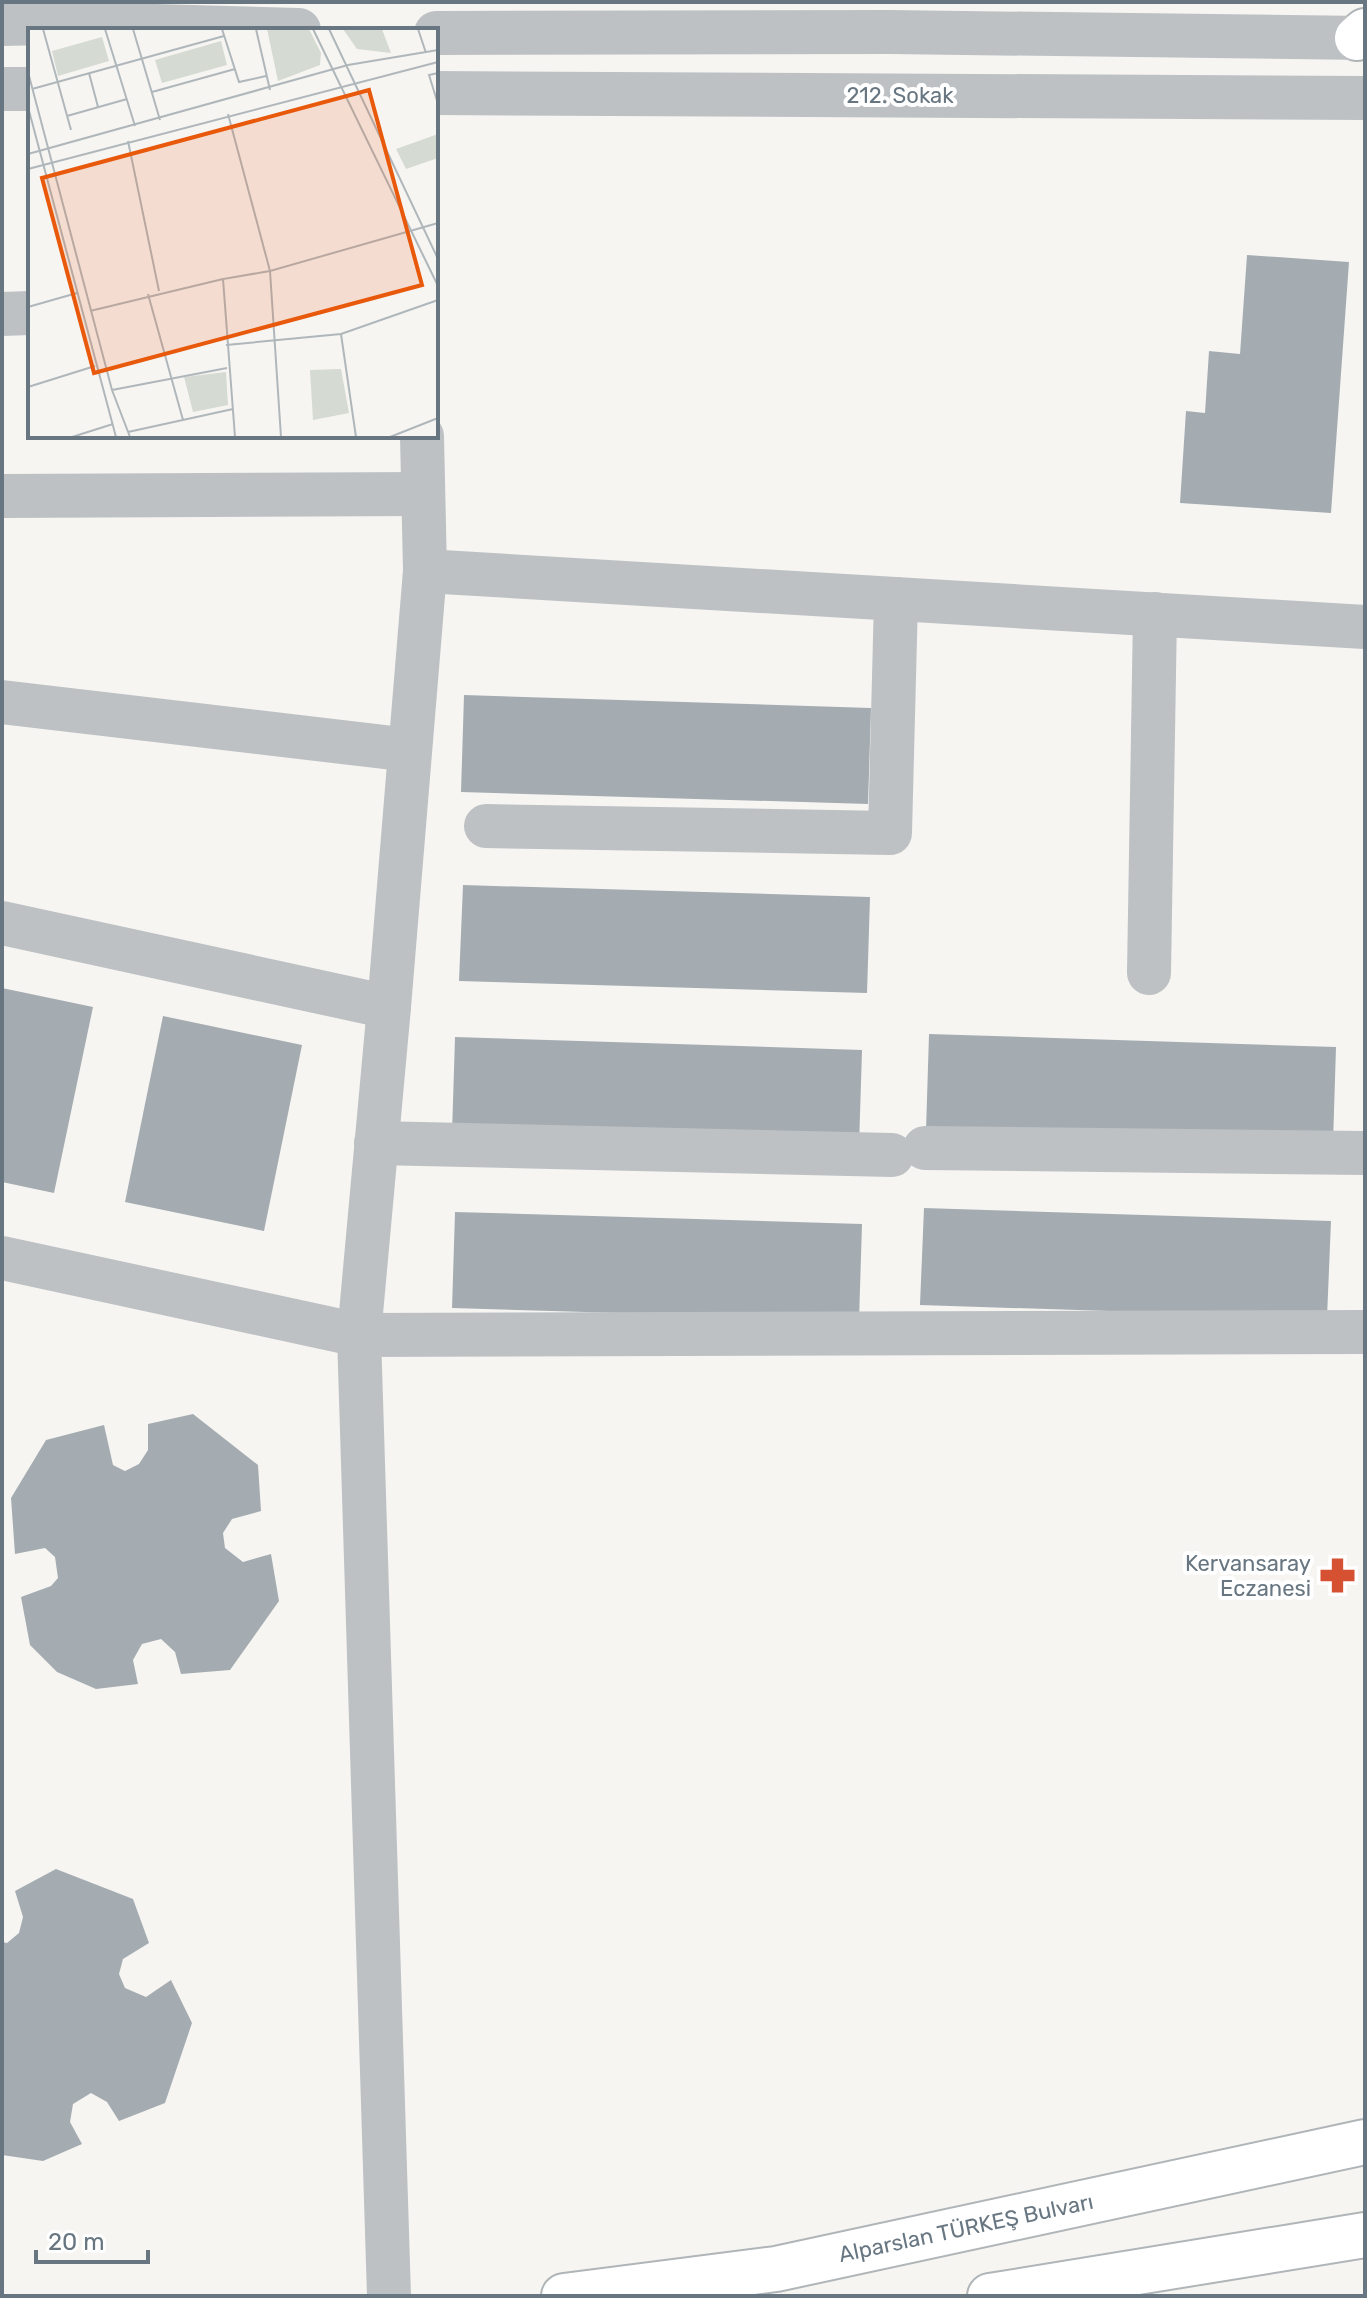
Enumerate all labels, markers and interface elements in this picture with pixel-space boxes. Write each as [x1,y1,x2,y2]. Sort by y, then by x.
inset map [28,28,438,438]
street label: 212. Sokak [846,82,954,109]
place label: Kervansaray Eczanesi [1185,1550,1311,1602]
pharmacy icon: Kervansaray Eczanesi [1318,1557,1356,1595]
street label: Alparslan TÜRKEŞ Bulvarı [836,2188,1096,2268]
scale bar [36,2214,148,2264]
text: 20 m [48,2228,105,2256]

